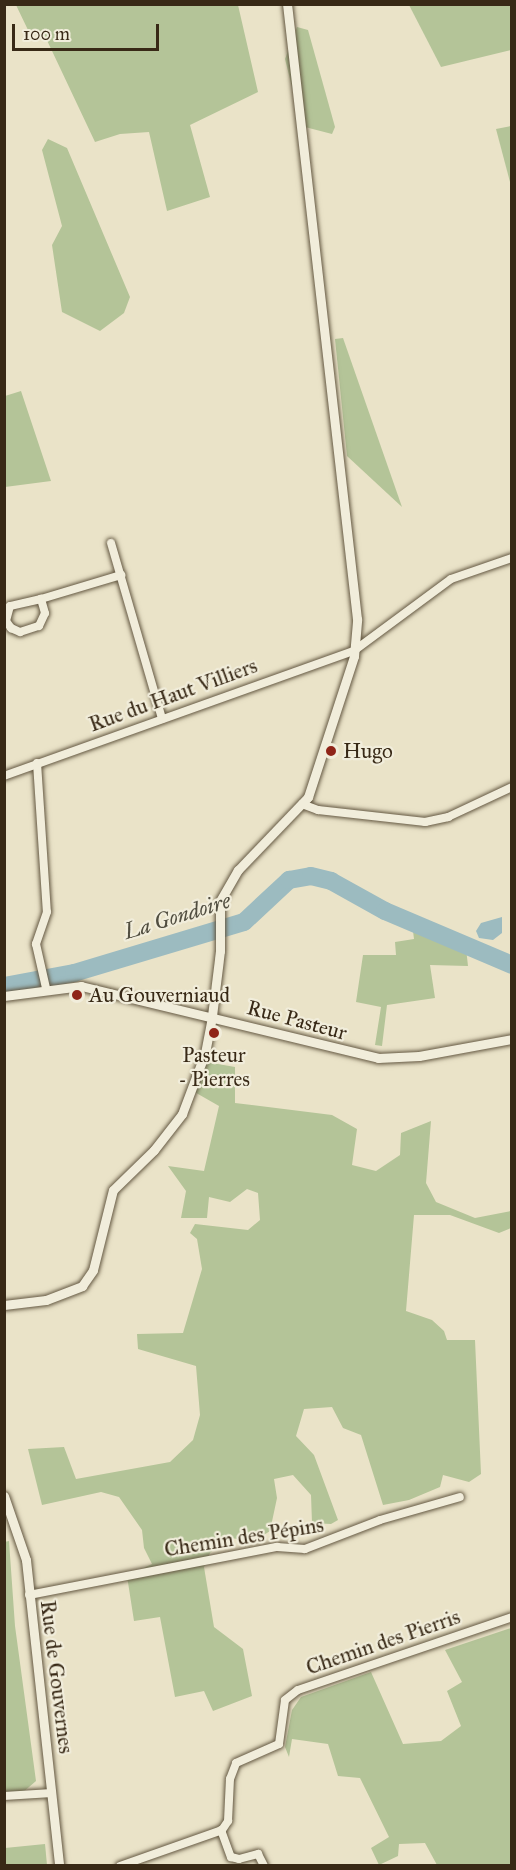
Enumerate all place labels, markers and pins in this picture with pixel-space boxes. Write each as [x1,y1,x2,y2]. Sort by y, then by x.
place label: Hugo [343,738,393,764]
marker: Hugo [324,744,338,758]
place label: Au Gouverniaud [89,982,230,1008]
marker: Au Gouverniaud [70,988,84,1002]
marker: Pasteur - Pierres [207,1026,221,1040]
place label: Pasteur - Pierres [178,1042,250,1092]

